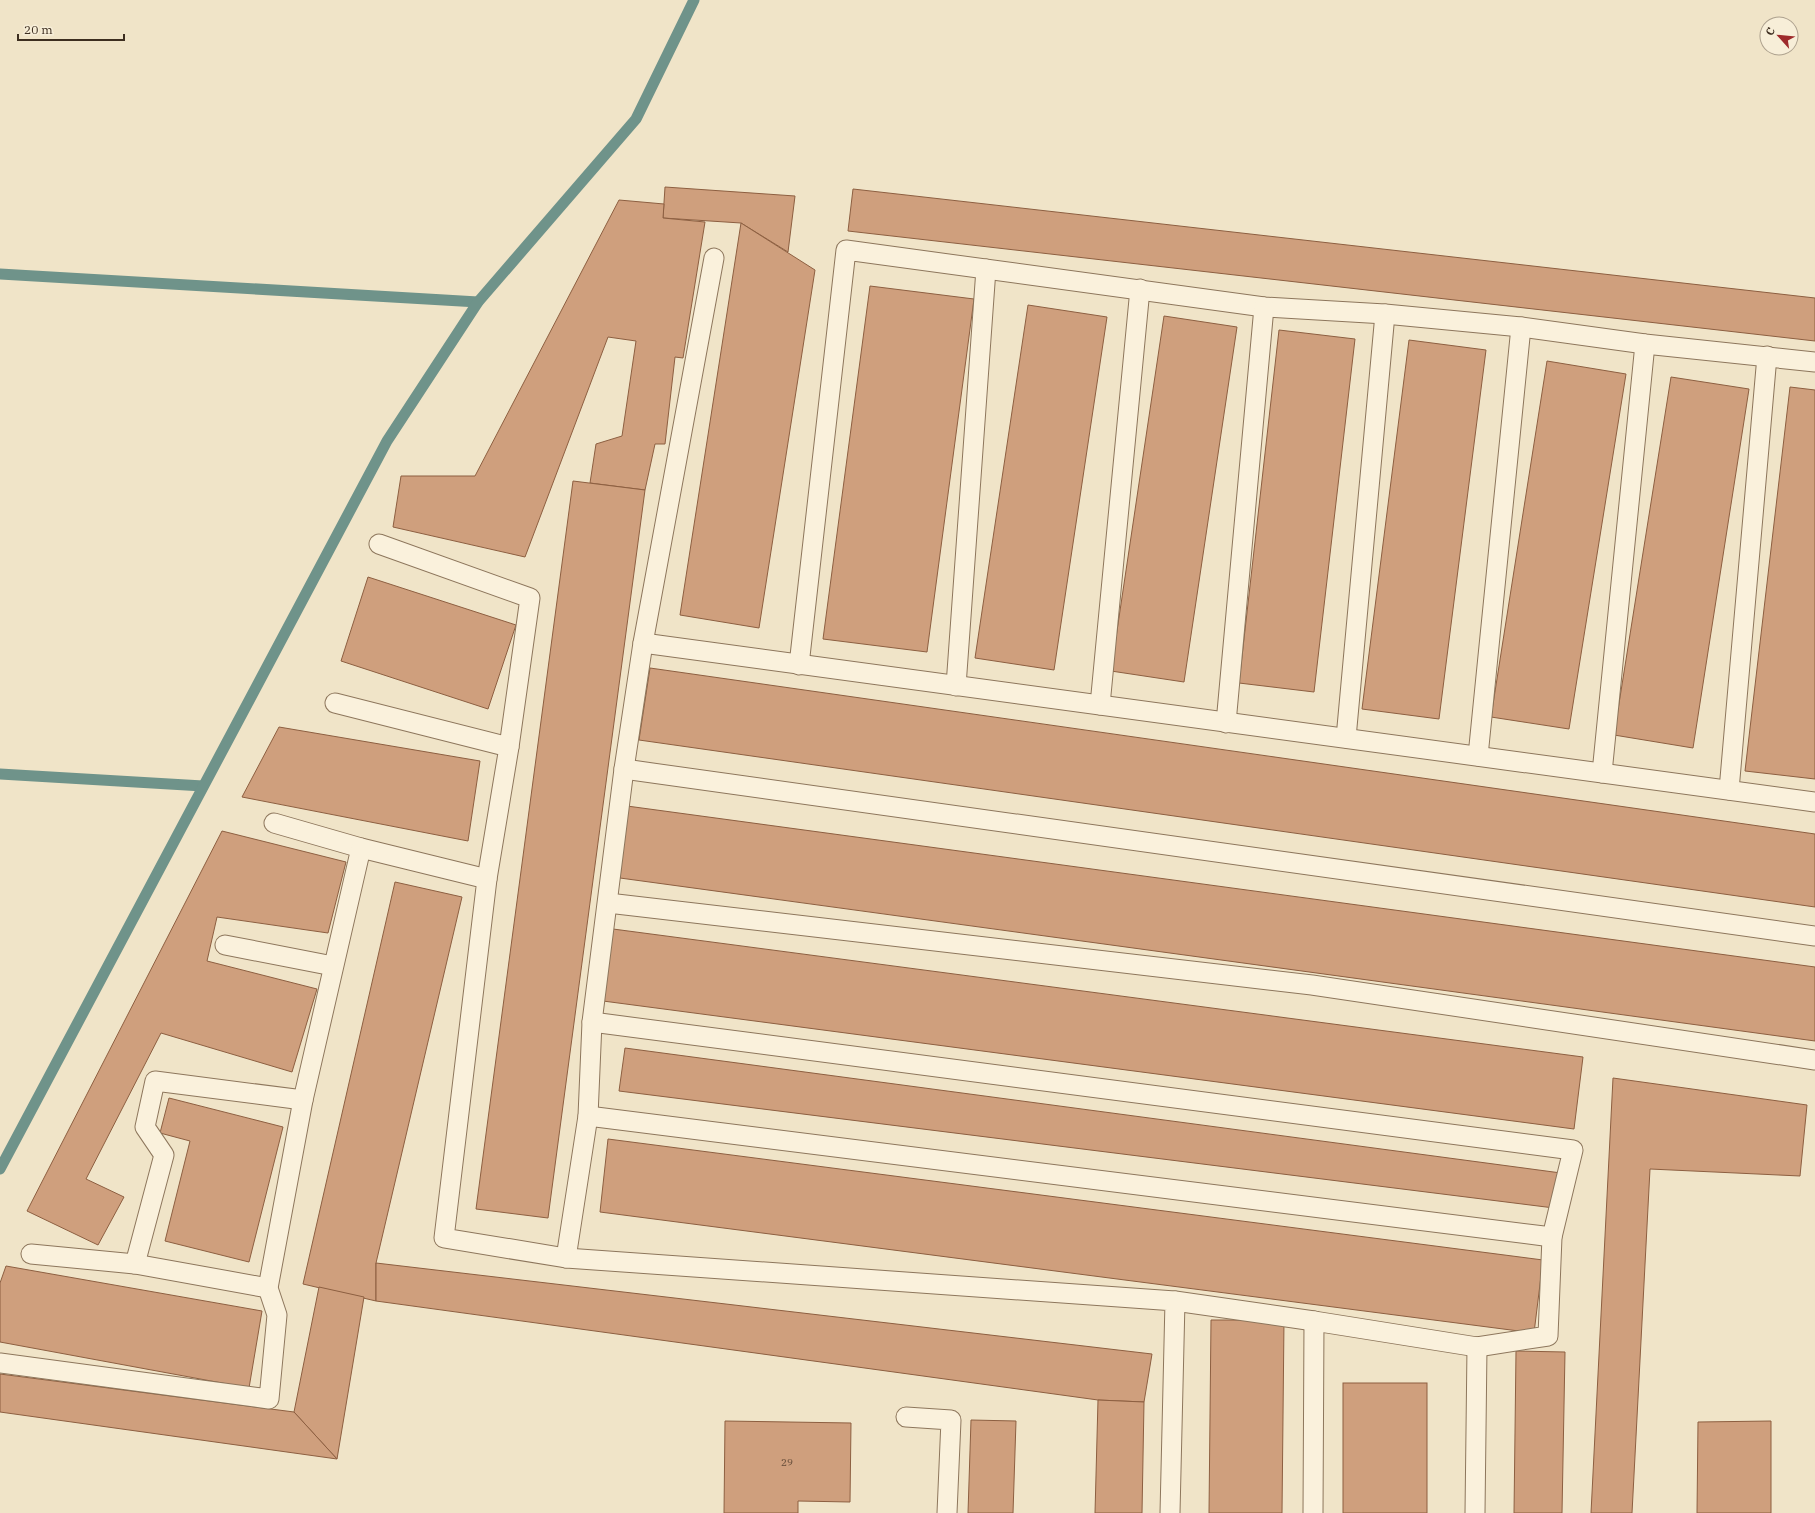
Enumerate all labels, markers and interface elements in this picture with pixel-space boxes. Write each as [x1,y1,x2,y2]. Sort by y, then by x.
scale bar [18,16,124,42]
north arrow [1759,16,1799,56]
text: 20 m [24,22,53,37]
text: С [1762,25,1778,38]
house number: 29 [781,1456,793,1469]

